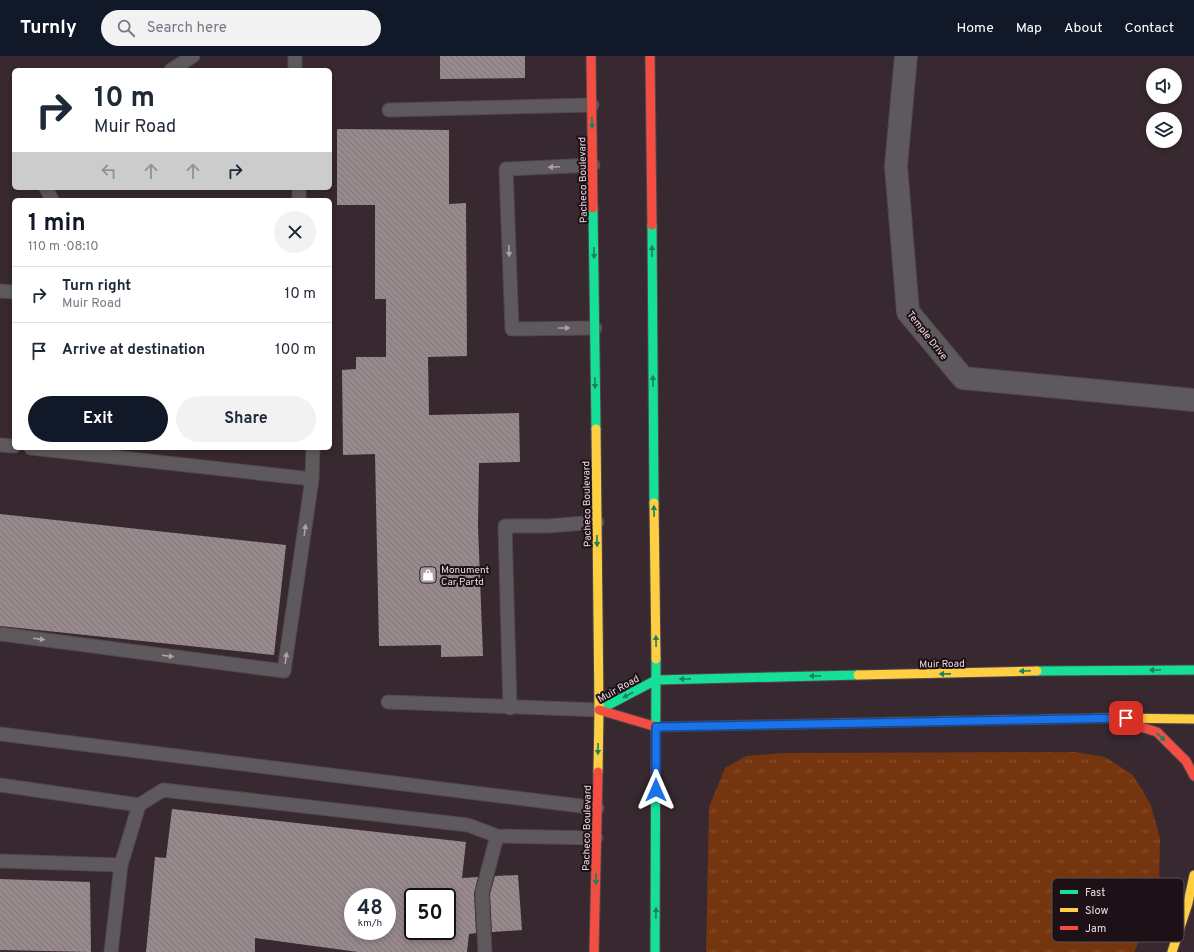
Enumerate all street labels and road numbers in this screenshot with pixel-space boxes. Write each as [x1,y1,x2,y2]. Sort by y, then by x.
street label: Pacheco Boulevard [576,137,591,223]
street label: Temple Drive [904,309,950,363]
street label: Pacheco Boulevard [580,461,595,547]
street label: Muir Road [919,658,965,671]
street label: Muir Road [596,673,642,706]
street label: Pacheco Boulevard [580,785,595,871]

